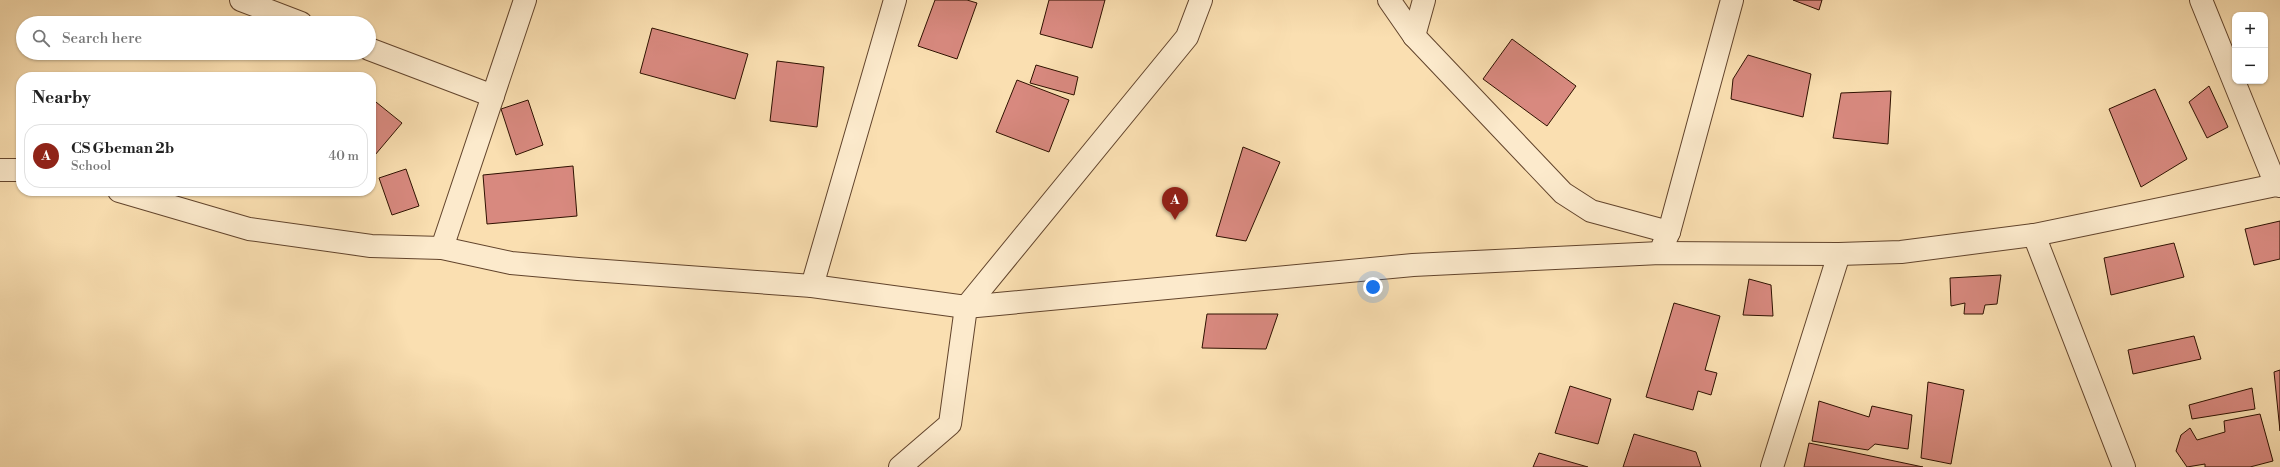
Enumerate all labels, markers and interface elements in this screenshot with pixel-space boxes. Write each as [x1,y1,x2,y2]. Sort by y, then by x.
map controls [2232,12,2268,84]
button: + [2232,12,2268,48]
search box [16,16,376,60]
icon: search [30,27,52,49]
text: Search here [62,29,142,48]
button: − [2232,48,2268,84]
text: Nearby [32,87,91,109]
text: CS Gbeman 2b [71,139,174,158]
text: A [41,148,51,164]
text: 40 m [329,148,359,164]
text: School [71,158,111,174]
pin: A [1162,187,1188,220]
your location [1363,277,1383,297]

